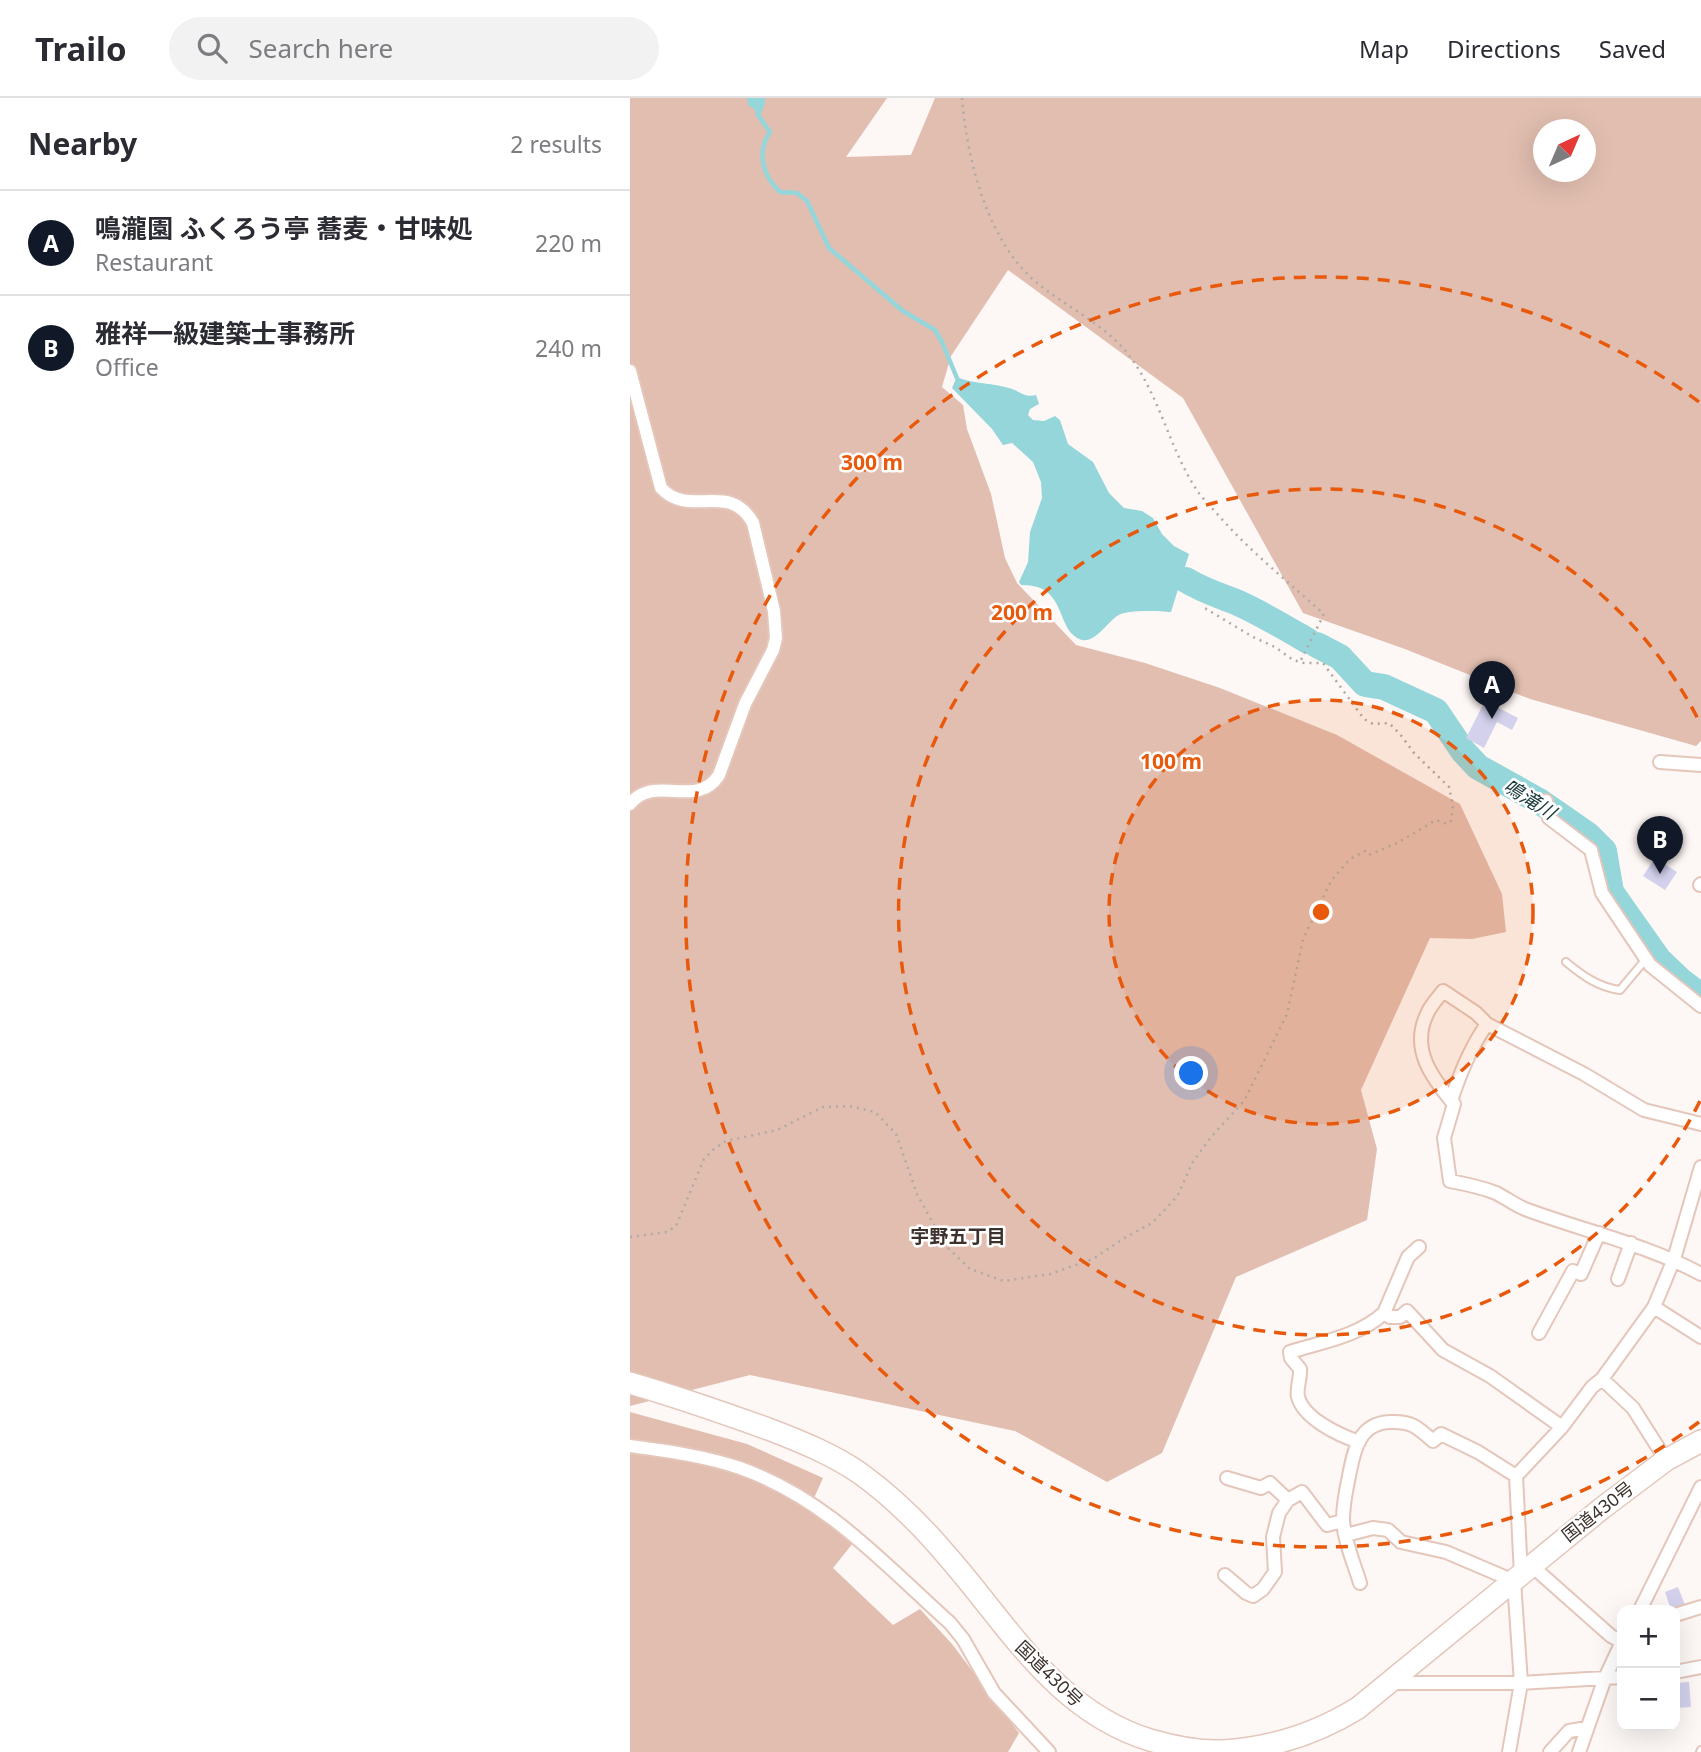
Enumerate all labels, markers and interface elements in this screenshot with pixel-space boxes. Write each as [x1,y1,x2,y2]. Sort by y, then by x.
search box [169,17,659,80]
text: Trailo [35,26,127,71]
icon: search [193,29,231,67]
text: Search here [249,30,393,66]
text: Map [1359,32,1409,65]
text: Directions [1447,32,1561,65]
text: Saved [1599,32,1666,65]
north arrow [1533,119,1596,182]
text: Nearby [28,123,137,164]
text: 2 results [510,128,602,160]
text: 鳴瀧園 ふくろう亭 蕎麦・甘味処 [95,210,473,246]
text: A [43,227,59,259]
text: 220 m [535,227,602,259]
text: Restaurant [95,246,213,278]
text: 雅祥一級建築士事務所 [95,315,355,351]
text: B [43,332,59,364]
text: 240 m [535,332,602,364]
text: Office [95,351,159,383]
text: 300 m [841,448,903,476]
text: 200 m [991,598,1053,626]
pin: A [1469,661,1515,719]
text: 100 m [1140,747,1202,775]
water label: 鳴滝川 [1499,773,1563,826]
pin: B [1637,816,1683,874]
centre of rings [1309,900,1333,924]
your location [1174,1056,1208,1090]
district label: 宇野五丁目 [910,1223,1006,1249]
street label: 国道430号 [1557,1476,1638,1547]
map controls [1617,1605,1680,1731]
button: + [1617,1605,1680,1668]
street label: 国道430号 [1011,1635,1089,1711]
button: − [1617,1668,1680,1731]

